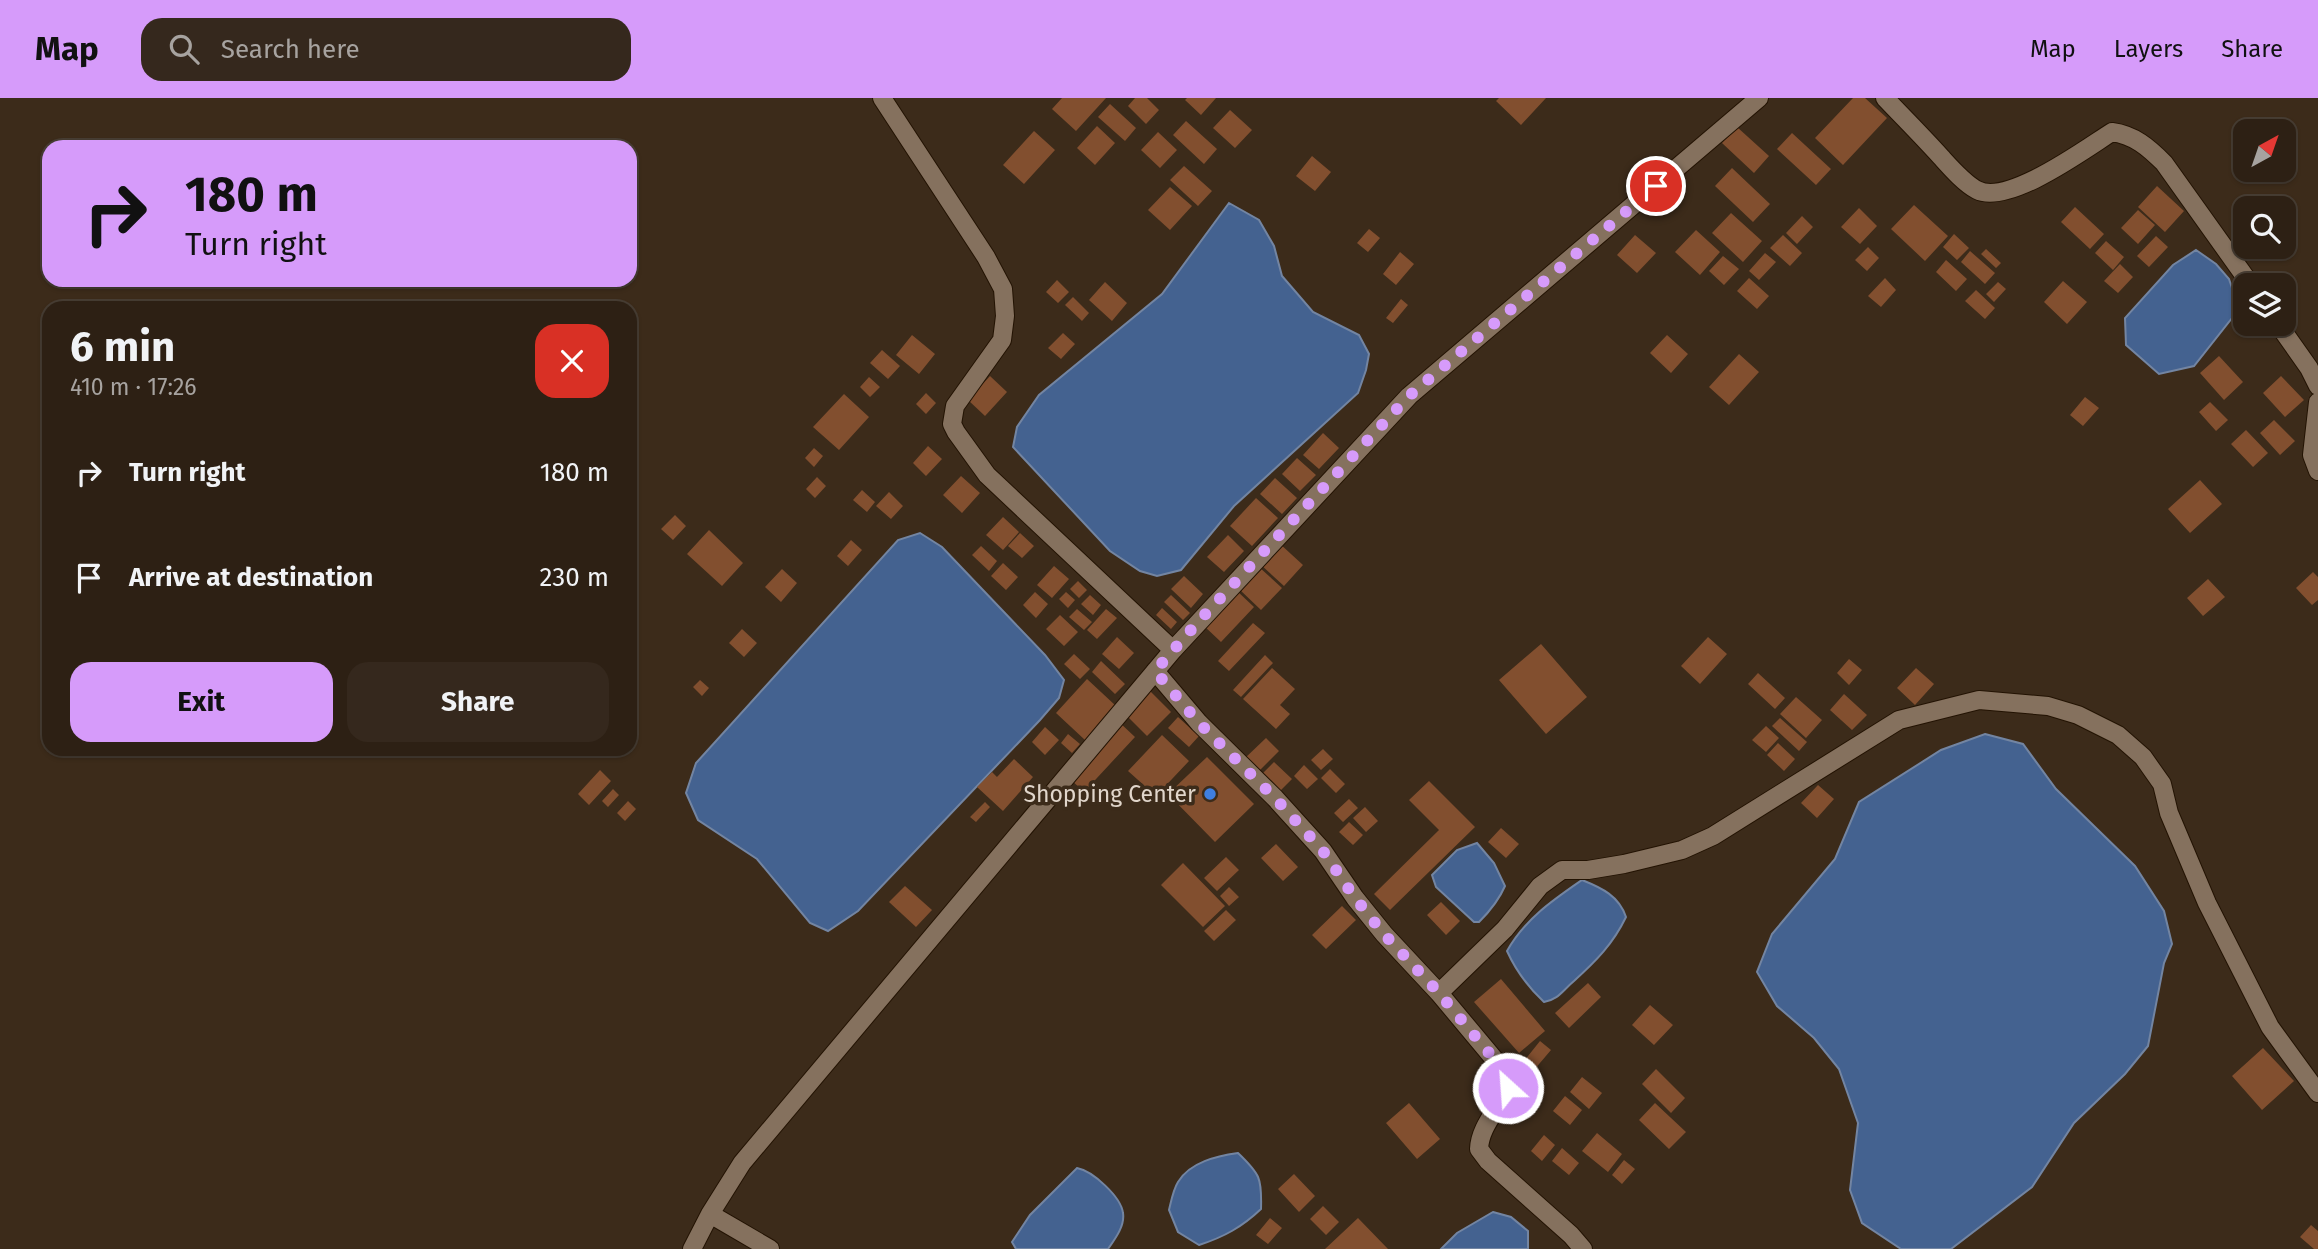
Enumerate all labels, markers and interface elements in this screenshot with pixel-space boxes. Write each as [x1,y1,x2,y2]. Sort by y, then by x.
search box [141,18,631,81]
text: Map [35,29,99,69]
icon: search [165,30,203,68]
text: Search here [221,34,360,65]
text: Map [2030,35,2076,63]
text: Layers [2114,35,2183,63]
text: Share [2221,35,2283,63]
north arrow [2233,119,2296,182]
map controls [2233,119,2296,336]
pin [1626,156,1686,216]
text: 180 m [185,165,318,224]
icon: arrive [1637,167,1675,205]
icon: right [70,168,161,259]
button: search [2233,196,2296,259]
text: Turn right [185,225,327,263]
button: layers [2233,273,2296,336]
text: 6 min [70,322,175,372]
button: close [535,324,609,398]
text: 410 m · 17:26 [70,373,197,401]
icon: right [70,454,108,492]
text: Turn right [129,457,246,488]
text: 180 m [540,457,609,488]
icon: arrive [70,559,108,597]
text: Arrive at destination [129,562,373,593]
text: 230 m [540,562,609,593]
button: Exit [70,662,333,742]
button: Share [347,662,609,742]
place label: Shopping Center [1023,780,1196,808]
marker: Shopping Center [1202,786,1218,802]
position arrow [1471,1051,1545,1125]

